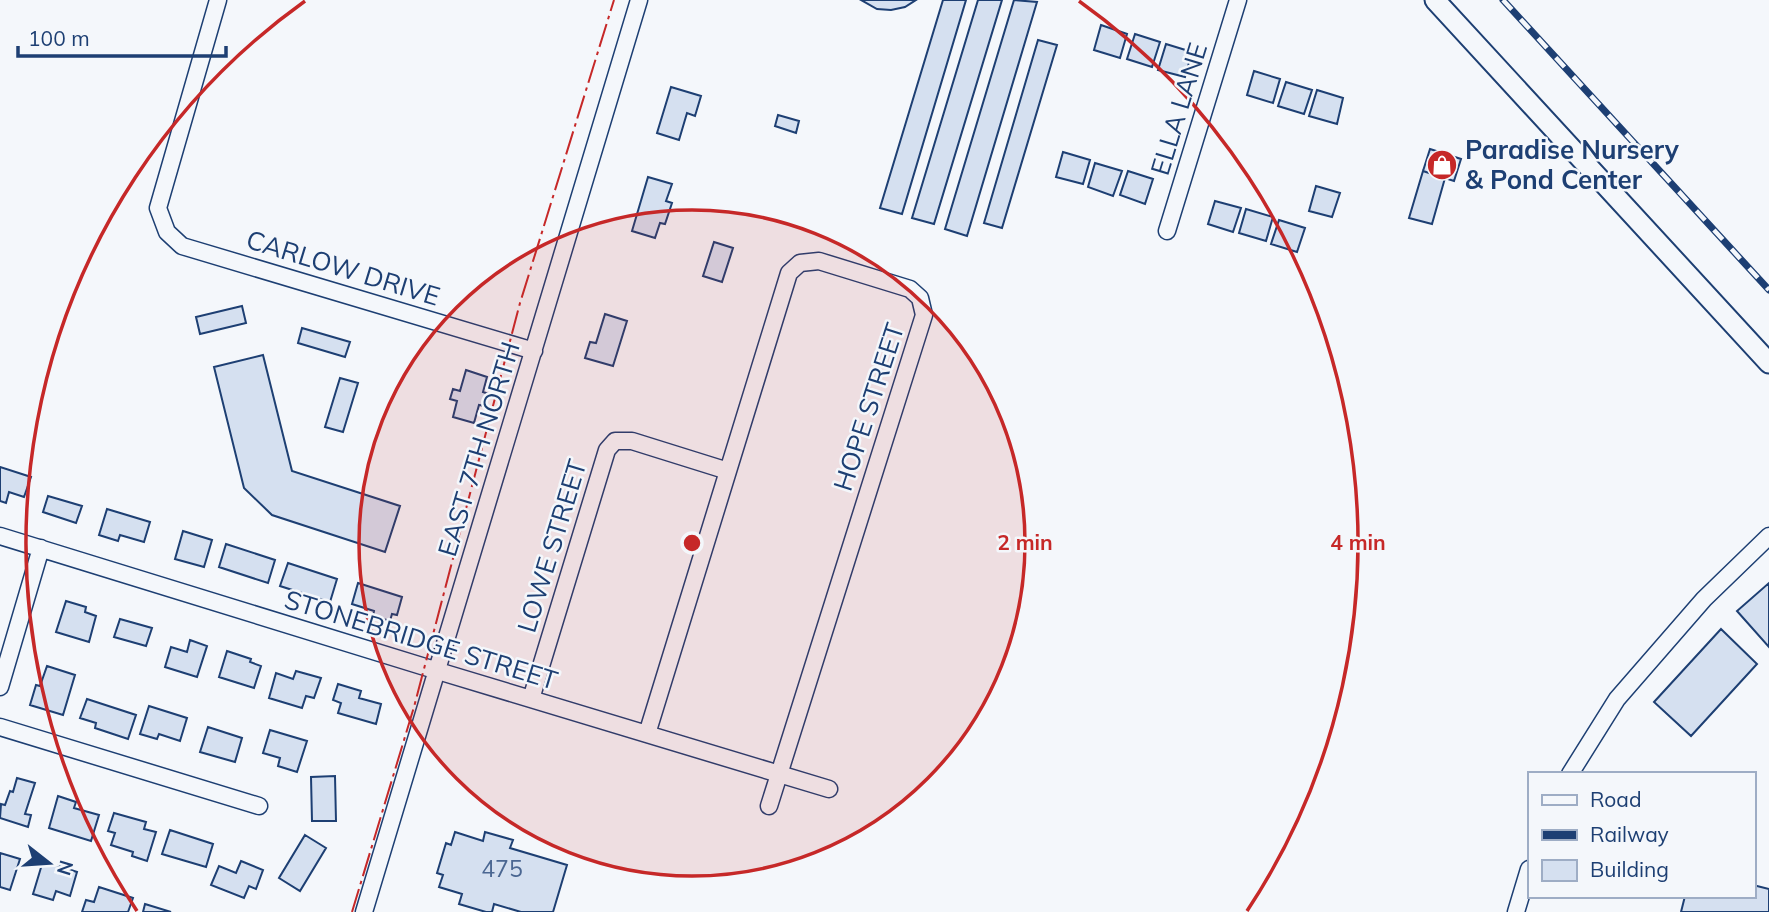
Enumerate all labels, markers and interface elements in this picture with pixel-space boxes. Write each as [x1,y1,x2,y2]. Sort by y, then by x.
scale bar [18,14,226,58]
text: 100 m [28,25,90,51]
street label: ELLA LANE [1143,39,1214,179]
place label: Paradise Nursery & Pond Center [1465,133,1680,196]
shop icon: Paradise Nursery & Pond Center [1425,148,1459,182]
street label: CARLOW DRIVE [242,222,444,313]
street label: HOPE STREET [826,319,911,495]
street label: EAST 7TH NORTH [430,338,527,560]
street label: LOWE STREET [510,455,594,636]
text: 2 min [997,529,1053,555]
text: 4 min [1330,529,1386,555]
centre of rings [680,531,704,555]
street label: STONEBRIDGE STREET [281,582,562,697]
legend [1528,772,1755,898]
text: Road [1590,786,1641,812]
text: Railway [1590,821,1669,847]
north arrow [14,828,84,898]
house number: 475 [481,854,523,883]
text: Building [1590,856,1669,882]
text: N [52,858,79,878]

